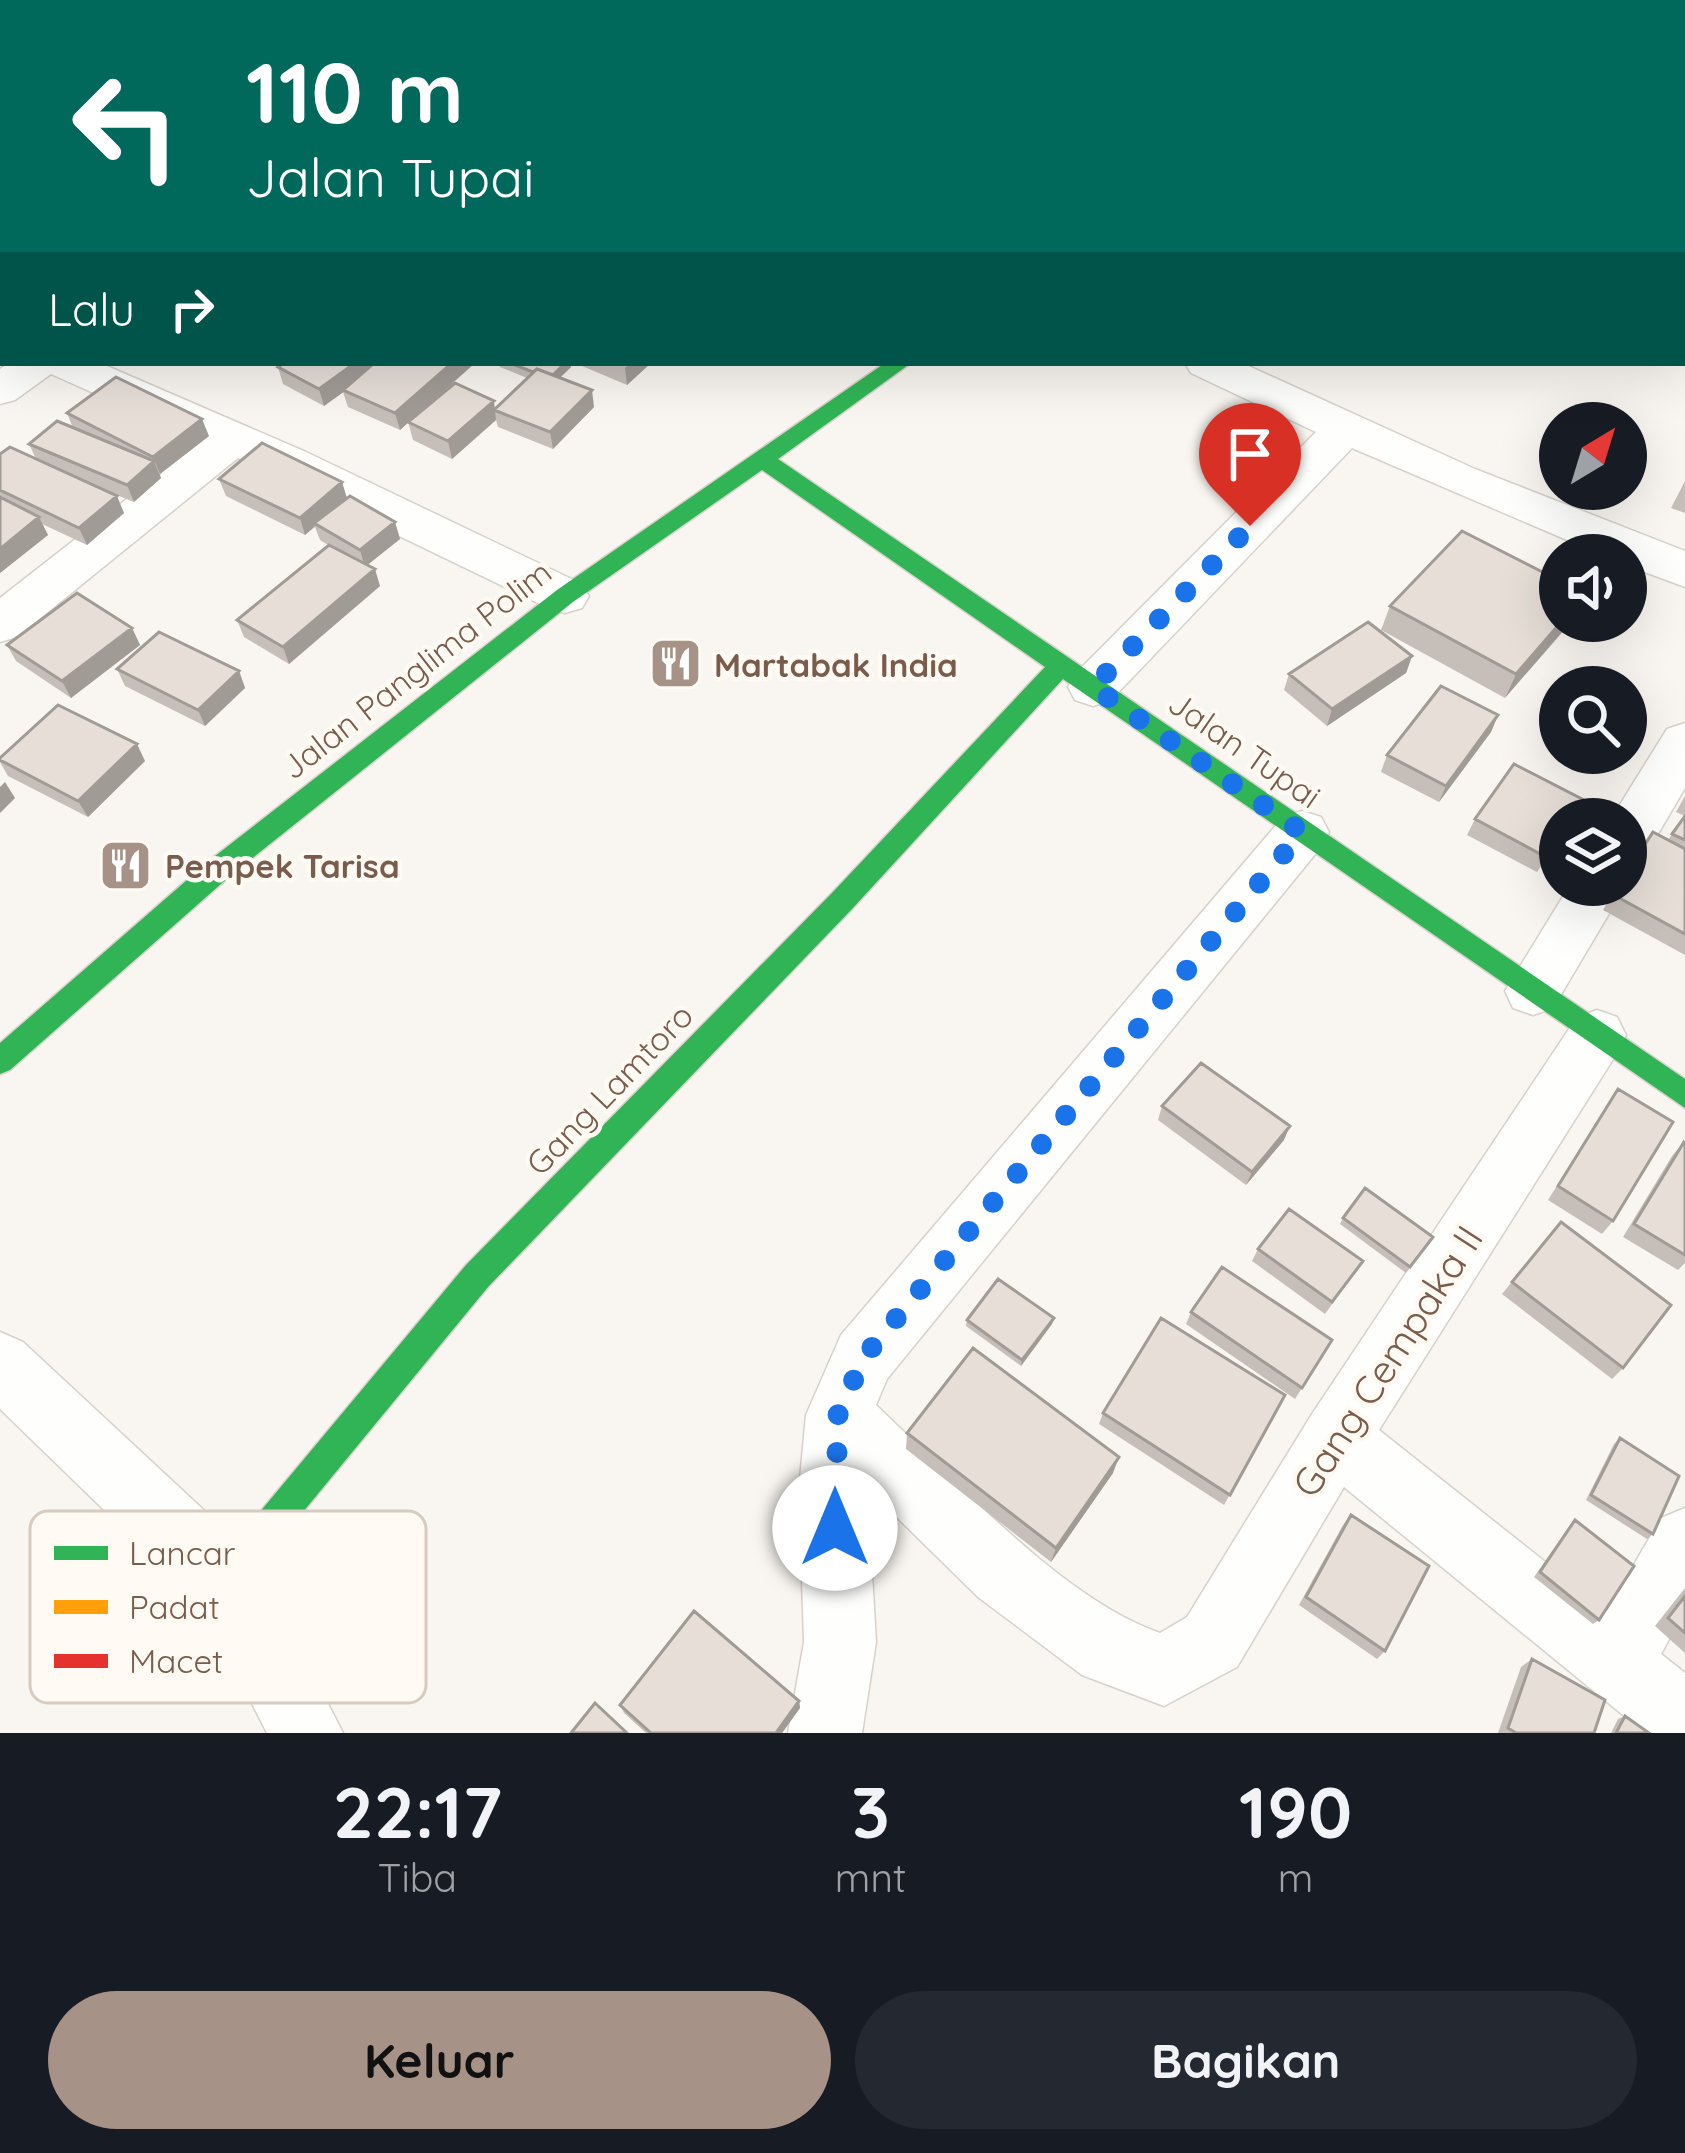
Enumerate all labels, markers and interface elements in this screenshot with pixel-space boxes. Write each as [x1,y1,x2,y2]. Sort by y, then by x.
text: 110 m [246,39,464,144]
icon: left [48,48,204,204]
text: Jalan Tupai [246,143,535,211]
icon: right [159,276,225,342]
text: Lalu [48,281,135,337]
north arrow [1539,402,1647,510]
map controls [1539,402,1647,906]
pin [1199,403,1301,526]
icon: arrive [1217,421,1283,487]
button: sound [1539,534,1647,642]
street label: Jalan Panglima Polim [273,551,559,787]
restaurant icon: Martabak India [647,636,703,692]
place label: Martabak India [714,644,958,685]
button: search [1539,666,1647,774]
street label: Jalan Tupai [1161,682,1329,816]
button: layers [1539,798,1647,906]
restaurant icon: Pempek Tarisa [98,837,154,893]
place label: Pempek Tarisa [165,845,400,886]
street label: Gang Lamtoro [517,995,701,1183]
street label: Gang Cempaka II [1281,1216,1493,1506]
position arrow [772,1465,898,1591]
legend [30,1511,426,1703]
text: Lancar [129,1532,236,1573]
text: Padat [129,1586,220,1627]
text: Macet [129,1640,223,1681]
text: 22:17 [333,1766,502,1856]
text: 3 [851,1766,890,1856]
text: 190 [1239,1766,1352,1856]
text: Tiba [378,1853,457,1902]
text: mnt [835,1853,906,1902]
text: m [1278,1853,1313,1902]
button: Keluar [48,1991,831,2129]
button: Bagikan [855,1991,1637,2129]

